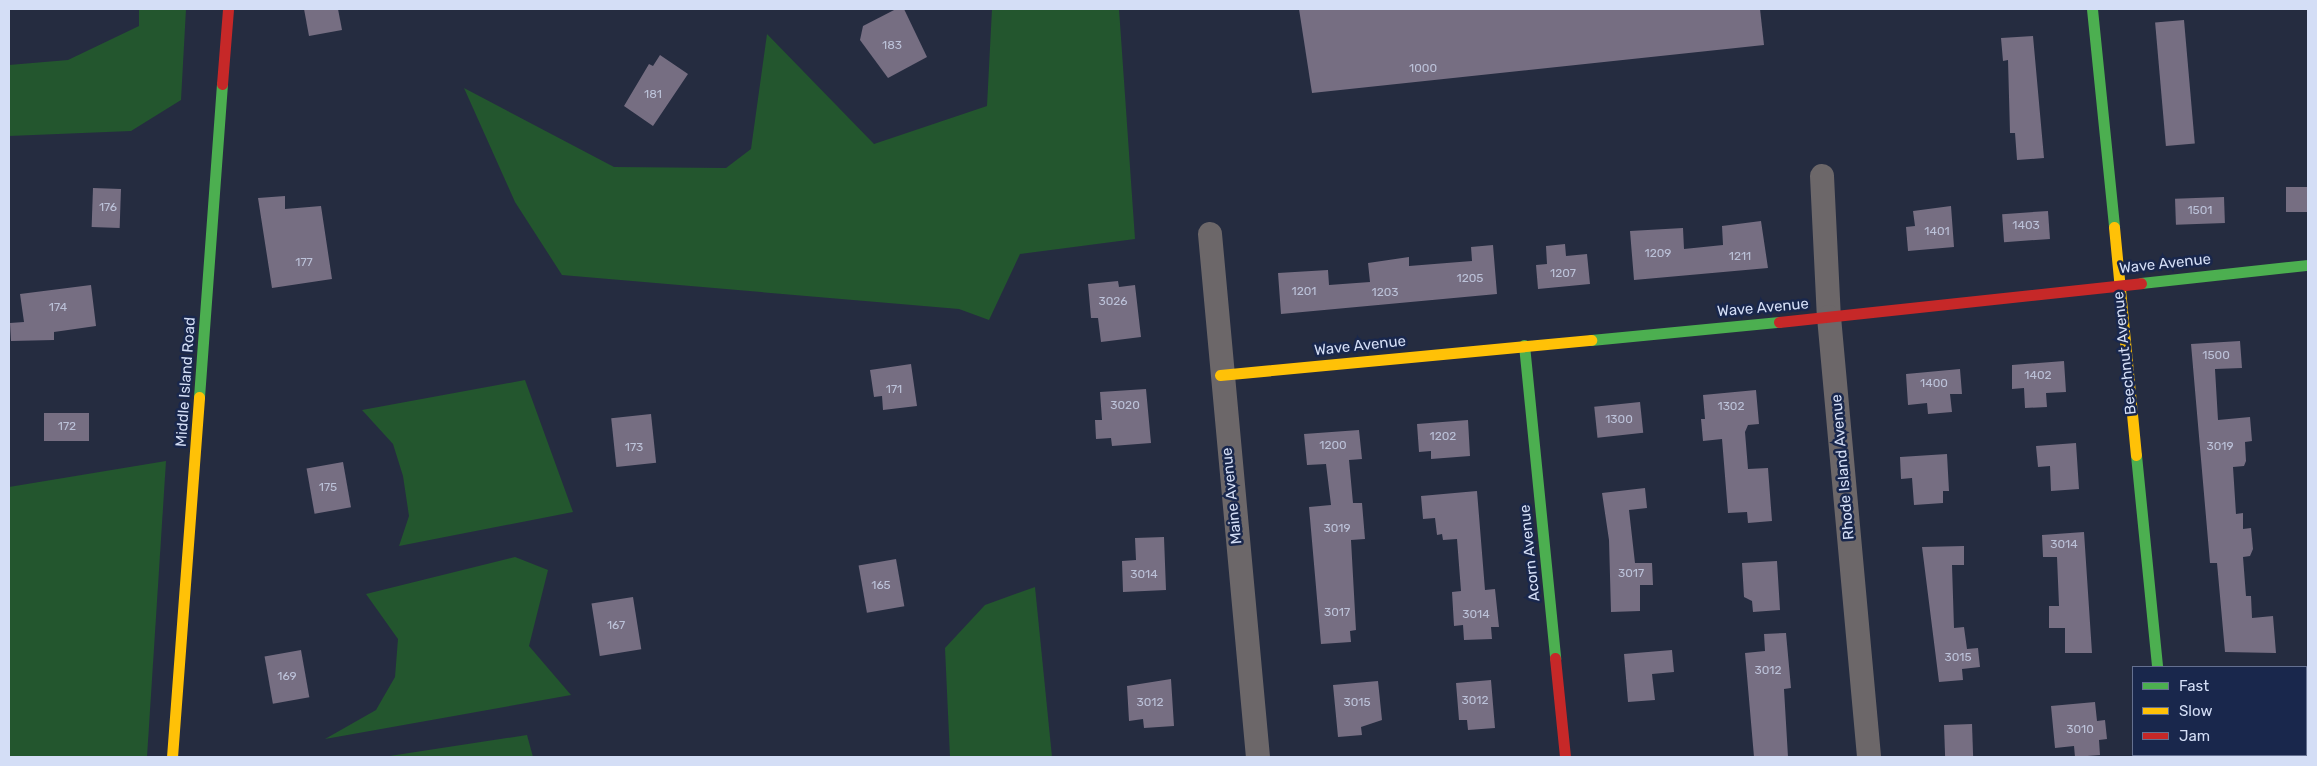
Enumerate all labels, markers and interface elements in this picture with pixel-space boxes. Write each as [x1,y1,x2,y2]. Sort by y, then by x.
house number: 183 [882,39,902,53]
house number: 1000 [1409,62,1437,76]
house number: 181 [644,88,662,102]
house number: 176 [99,201,117,215]
house number: 1501 [2187,204,2213,218]
house number: 1403 [2012,219,2040,233]
house number: 1401 [1924,225,1950,239]
house number: 1209 [1645,247,1671,261]
house number: 1211 [1729,250,1751,264]
street label: Wave Avenue [2118,250,2212,278]
house number: 177 [295,256,313,270]
house number: 1207 [1550,267,1576,281]
house number: 1205 [1457,272,1483,286]
house number: 1201 [1292,285,1316,299]
house number: 1203 [1371,286,1399,300]
street label: Beechnut Avenue [2110,290,2140,416]
house number: 3026 [1098,295,1128,309]
street label: Wave Avenue [1716,295,1810,321]
house number: 174 [49,301,67,315]
street label: Middle Island Road [172,317,200,447]
street label: Wave Avenue [1313,332,1407,360]
house number: 1500 [2202,349,2230,363]
house number: 1402 [2024,369,2052,383]
house number: 1400 [1920,377,1948,391]
house number: 171 [886,383,902,397]
street label: Rhode Island Avenue [1828,393,1858,541]
house number: 3020 [1110,399,1140,413]
house number: 1302 [1717,400,1745,414]
house number: 1300 [1605,413,1633,427]
house number: 172 [58,420,76,434]
house number: 1202 [1430,430,1456,444]
house number: 1200 [1319,439,1347,453]
house number: 3019 [2206,440,2234,454]
house number: 173 [625,441,643,455]
street label: Maine Avenue [1218,447,1246,545]
house number: 175 [319,481,337,495]
street label: Acorn Avenue [1516,503,1544,603]
house number: 3019 [1323,522,1351,536]
house number: 3014 [2050,538,2078,552]
house number: 3017 [1618,567,1644,581]
house number: 3014 [1130,568,1158,582]
house number: 165 [871,579,891,593]
house number: 3017 [1324,606,1350,620]
house number: 3014 [1462,608,1490,622]
house number: 167 [607,619,625,633]
house number: 3015 [1944,651,1972,665]
house number: 3012 [1754,664,1782,678]
legend [2132,666,2307,756]
house number: 169 [277,670,297,684]
text: Fast [2179,677,2209,695]
house number: 3012 [1461,694,1489,708]
house number: 3012 [1136,696,1164,710]
house number: 3015 [1343,696,1371,710]
text: Slow [2179,702,2212,720]
house number: 3010 [2066,723,2094,737]
text: Jam [2179,727,2210,745]

